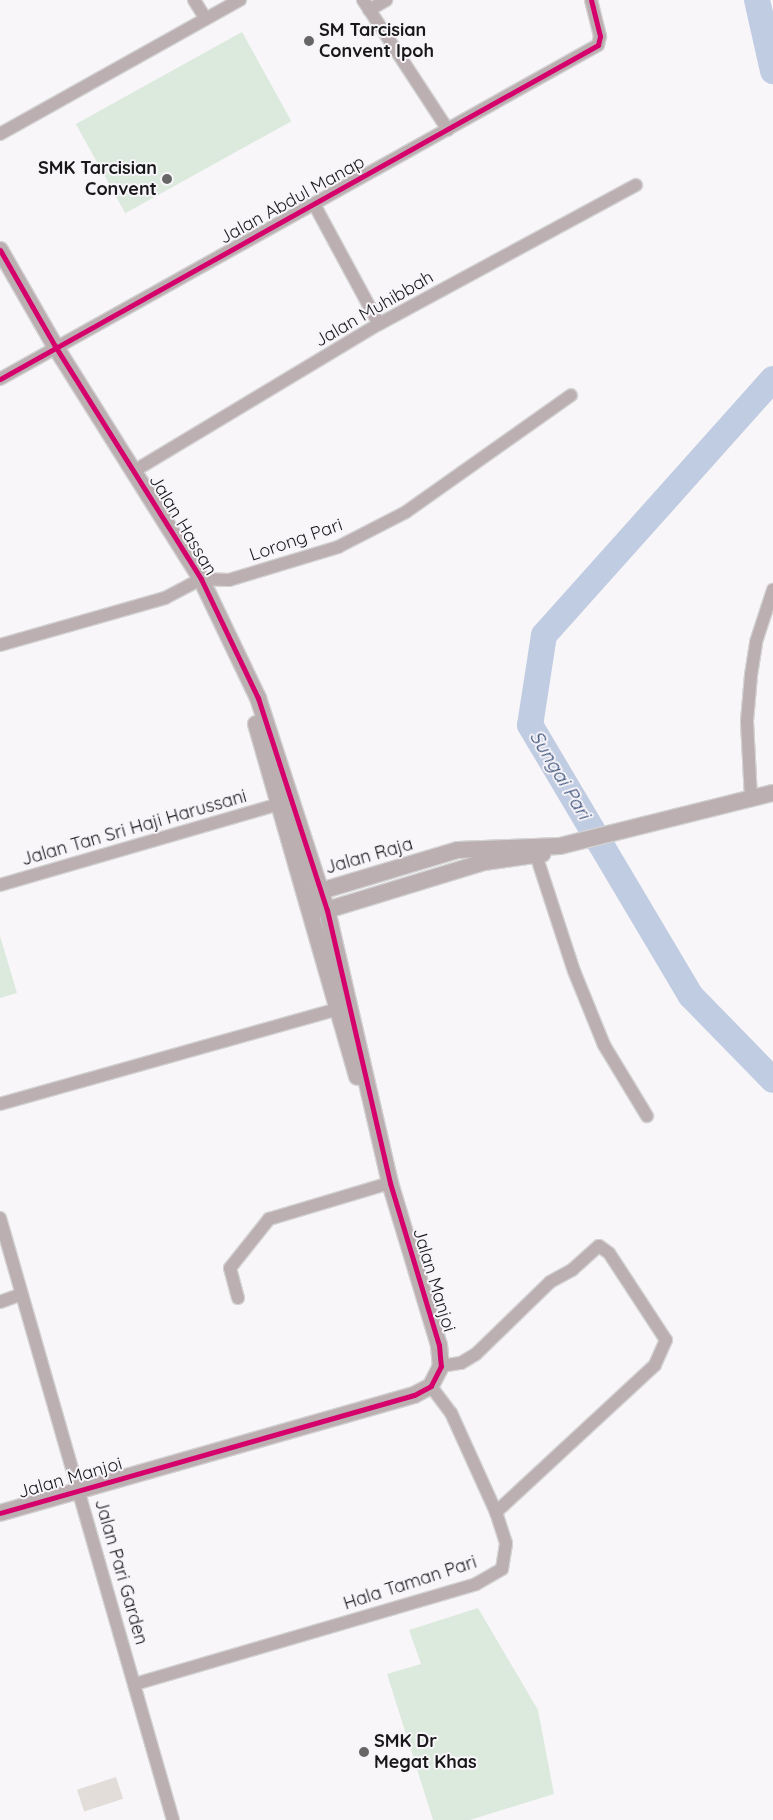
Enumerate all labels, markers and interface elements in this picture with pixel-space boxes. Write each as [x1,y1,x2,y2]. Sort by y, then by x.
place label: SM Tarcisian Convent Ipoh [319,20,434,62]
marker: SM Tarcisian Convent Ipoh [303,35,315,47]
street label: Jalan Abdul Manap [216,151,368,249]
place label: SMK Tarcisian Convent [38,158,157,200]
marker: SMK Tarcisian Convent [161,173,173,185]
street label: Jalan Muhibbah [311,266,437,352]
street label: Jalan Hassan [144,471,222,579]
street label: Lorong Pari [247,514,345,566]
water label: Sungai Pari [525,727,595,823]
street label: Jalan Tan Sri Haji Harussani [19,785,249,871]
street label: Jalan Raja [323,833,415,879]
street label: Jalan Manjoi [408,1226,460,1334]
street label: Jalan Manjoi [15,1453,125,1503]
street label: Jalan Pari Garden [90,1497,152,1647]
street label: Hala Taman Pari [341,1551,479,1615]
place label: SMK Dr Megat Khas [374,1731,477,1774]
marker: SMK Dr Megat Khas [358,1746,370,1758]

